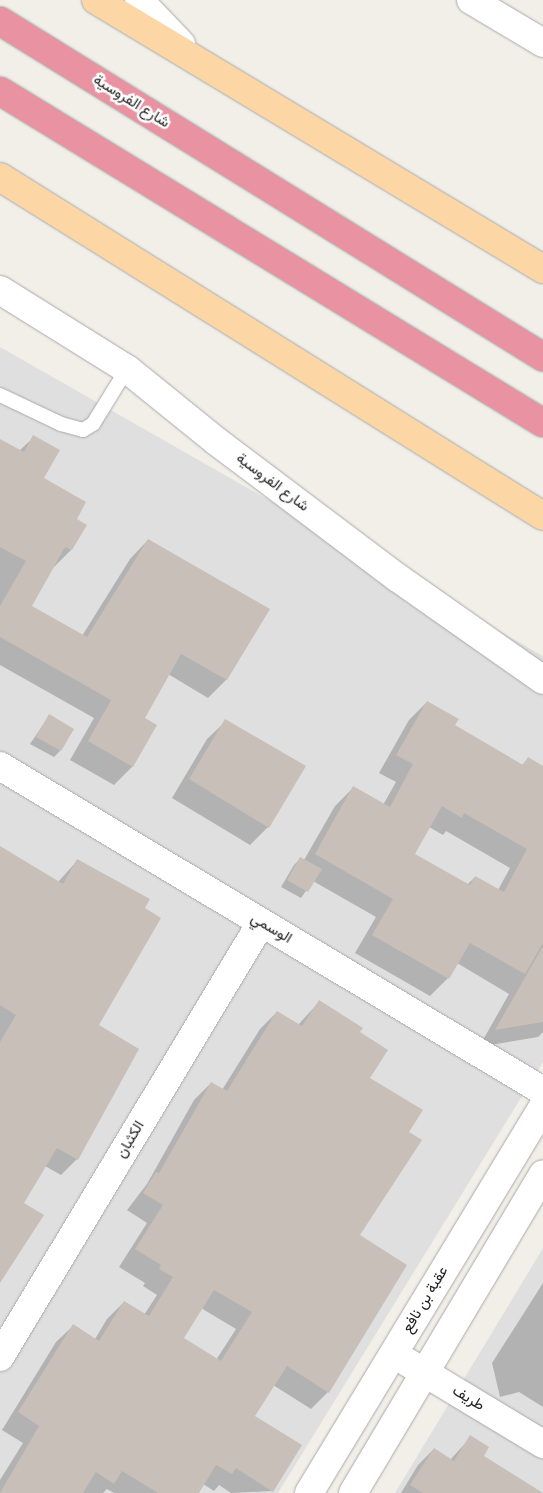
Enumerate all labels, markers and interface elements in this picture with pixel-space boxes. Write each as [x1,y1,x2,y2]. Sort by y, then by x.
street label: شارع الفروسية [90,72,172,132]
street label: شارع الفروسية [232,450,312,516]
street label: الوسمي [247,910,295,948]
street label: الكثبان [113,1118,149,1162]
street label: عقبة بن نافع [399,1263,453,1337]
street label: طريف [449,1382,487,1416]

